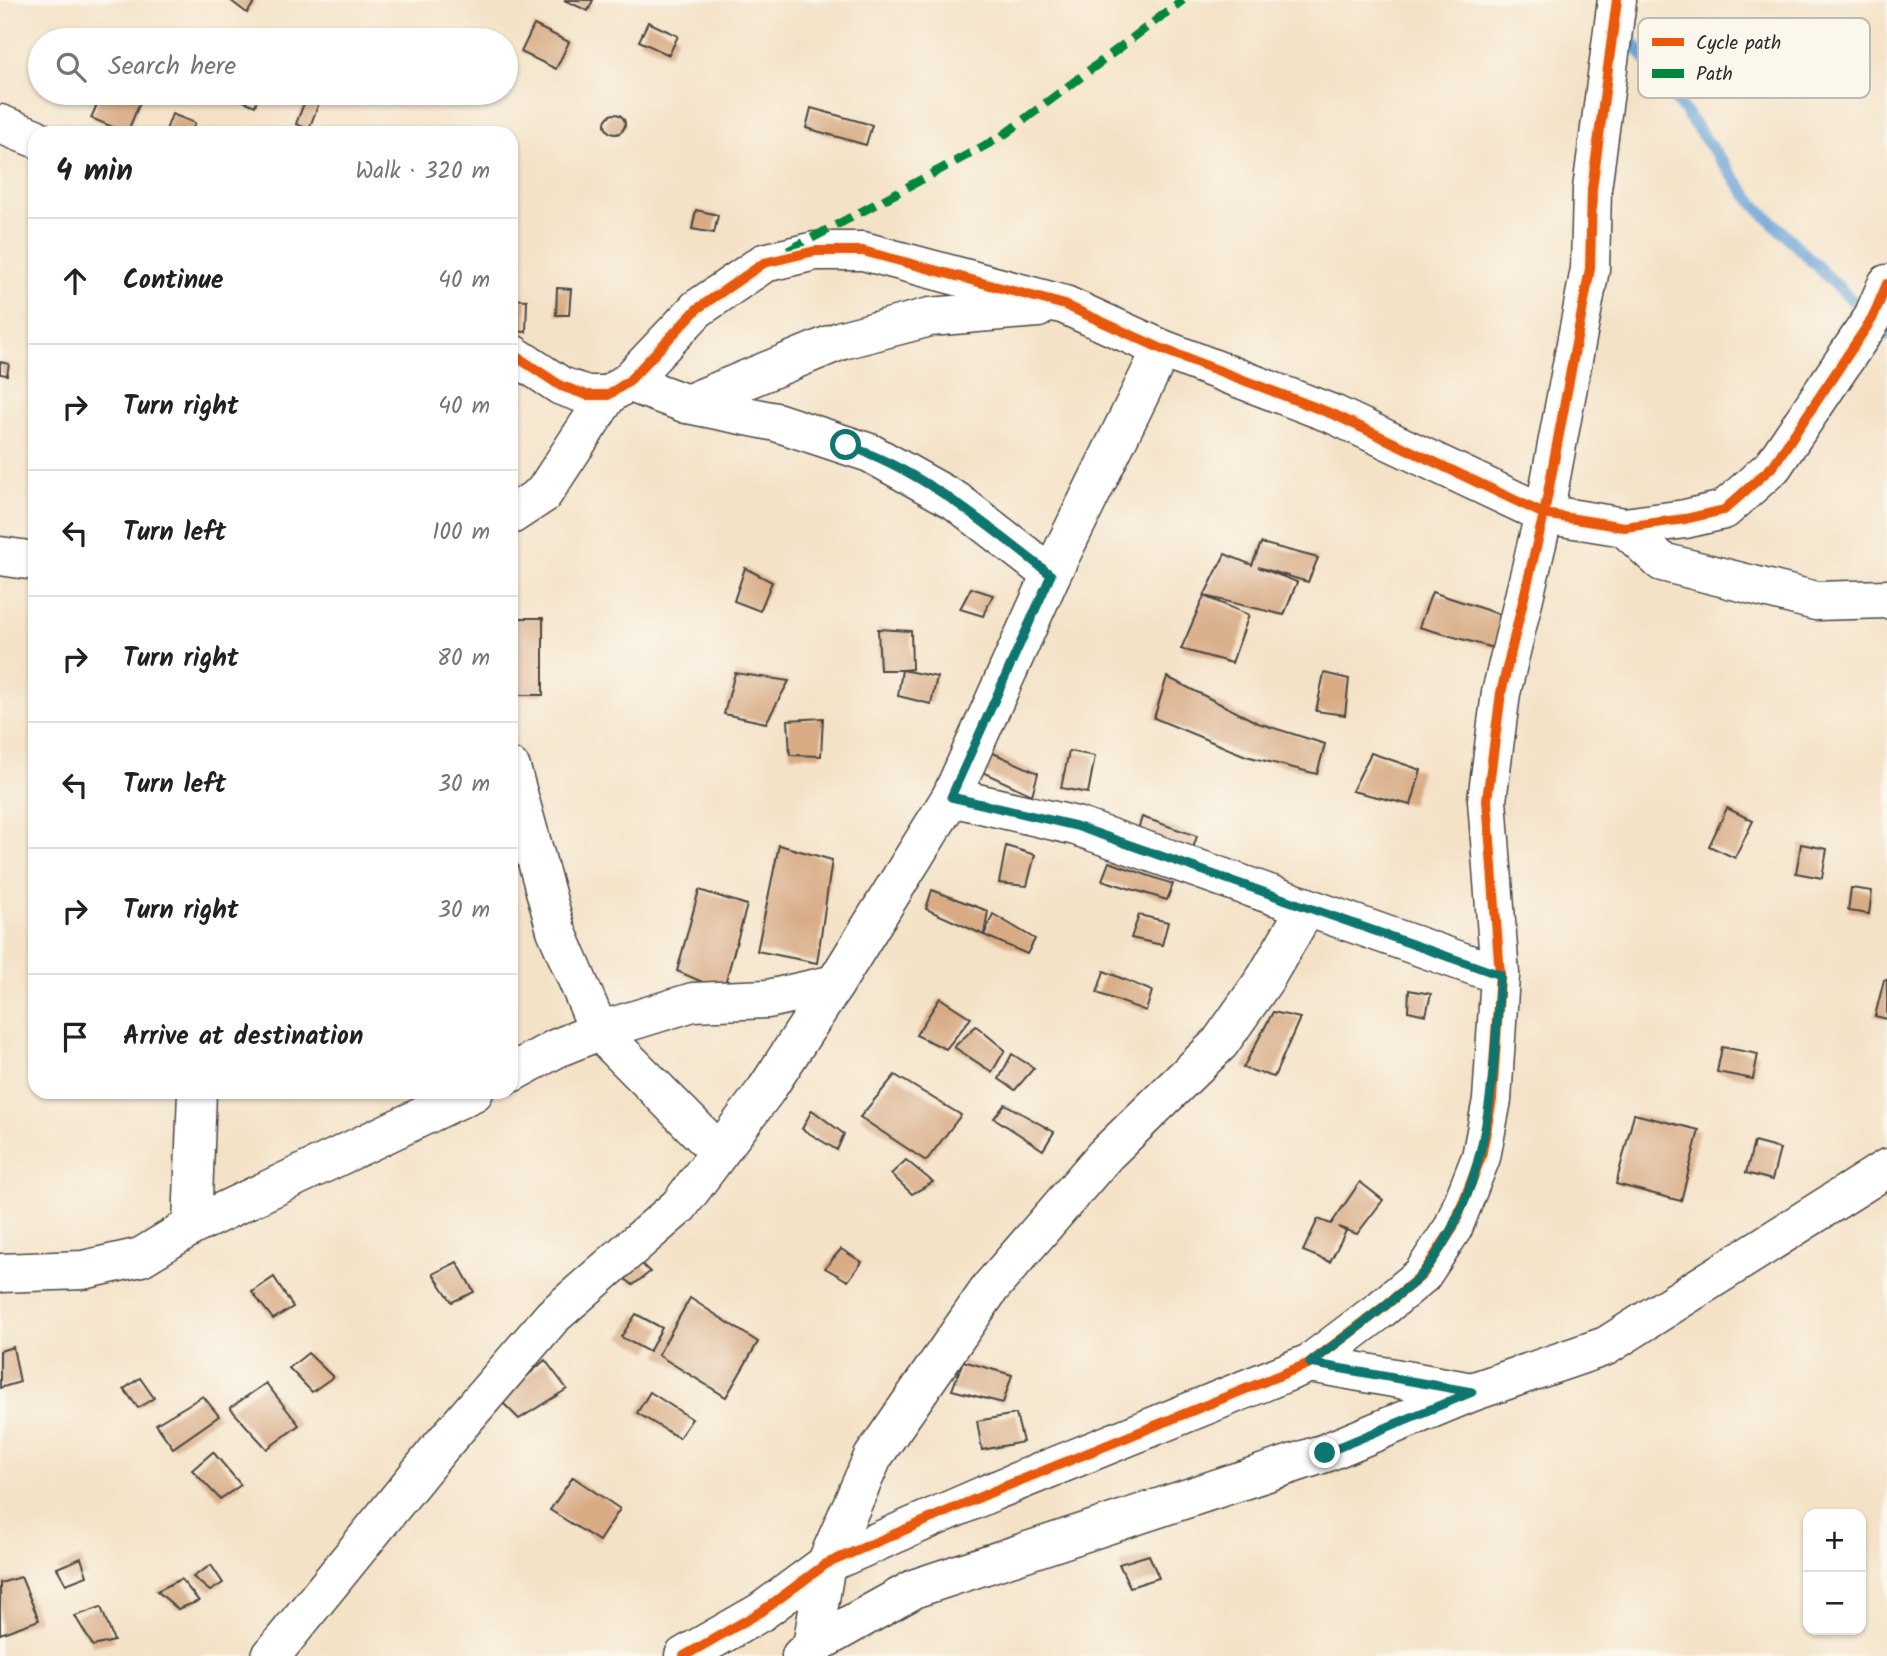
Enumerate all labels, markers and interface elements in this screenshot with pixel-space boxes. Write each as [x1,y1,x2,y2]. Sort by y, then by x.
legend [1638,18,1870,98]
search box [28,28,518,105]
text: Cycle path [1696,29,1781,59]
text: Search here [108,46,236,88]
icon: search [52,48,90,86]
text: Path [1696,60,1733,90]
text: 4 min [56,148,133,196]
text: Walk · 320 m [355,154,490,190]
text: Continue [123,260,224,302]
icon: ahead [56,262,94,300]
text: 40 m [438,263,490,299]
text: Turn right [123,386,239,428]
icon: right [56,388,94,426]
text: 40 m [438,389,490,425]
route start [830,429,861,460]
text: Turn left [123,512,226,554]
icon: left [56,514,94,552]
text: 100 m [432,515,490,551]
text: Turn right [123,638,239,680]
icon: right [56,640,94,678]
text: 80 m [437,641,490,677]
text: Turn left [123,764,226,806]
icon: left [56,766,94,804]
text: 30 m [438,767,490,803]
text: Turn right [123,890,239,932]
icon: right [56,892,94,930]
text: 30 m [438,893,490,929]
text: Arrive at destination [123,1016,363,1058]
icon: arrive [56,1018,94,1056]
route end [1309,1437,1340,1468]
map controls [1803,1509,1866,1635]
button: + [1803,1509,1866,1572]
button: − [1803,1572,1866,1635]

